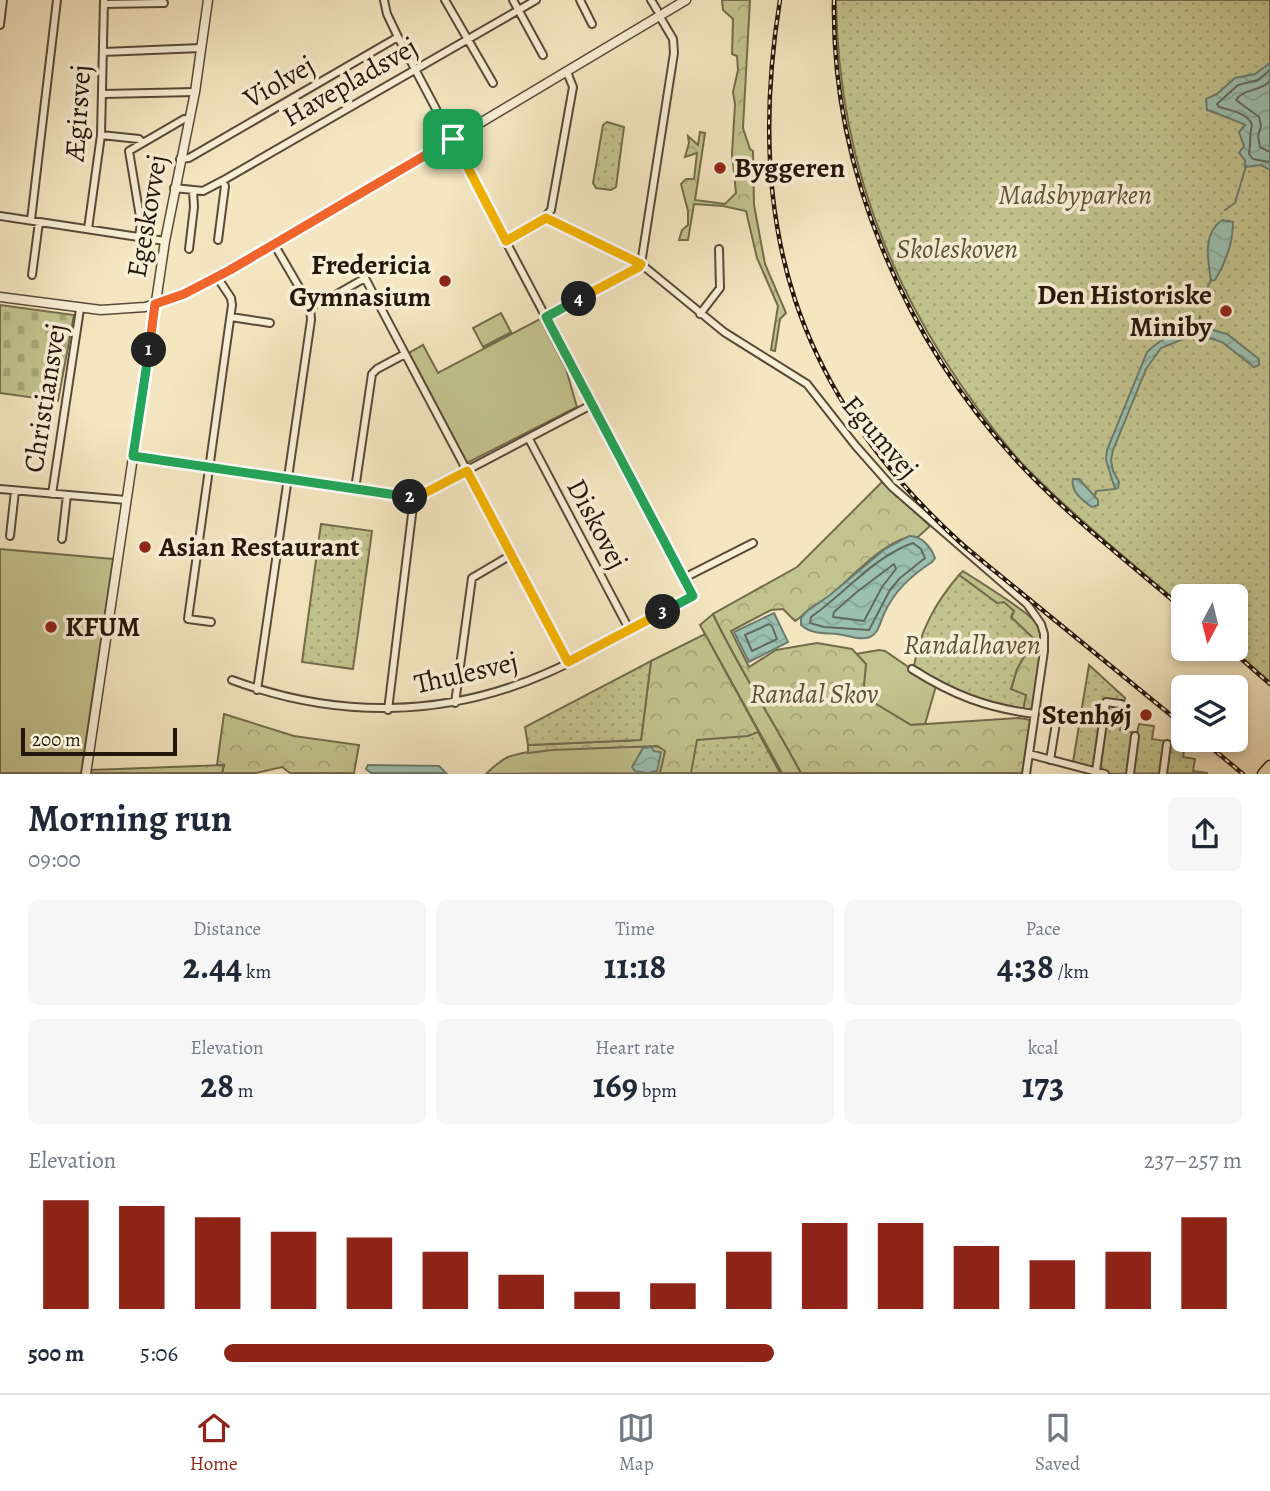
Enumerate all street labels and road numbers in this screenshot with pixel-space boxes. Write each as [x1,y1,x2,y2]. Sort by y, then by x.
street label: Havepladsvej [275,28,425,136]
street label: Violvej [236,46,321,118]
street label: Ægirsvej [56,63,100,164]
street label: Egeskovvej [118,152,176,280]
street label: Christiansvej [14,321,76,475]
street label: Egumvej [833,387,927,487]
street label: Diskovej [557,472,637,576]
street label: Thulesvej [411,643,521,703]

